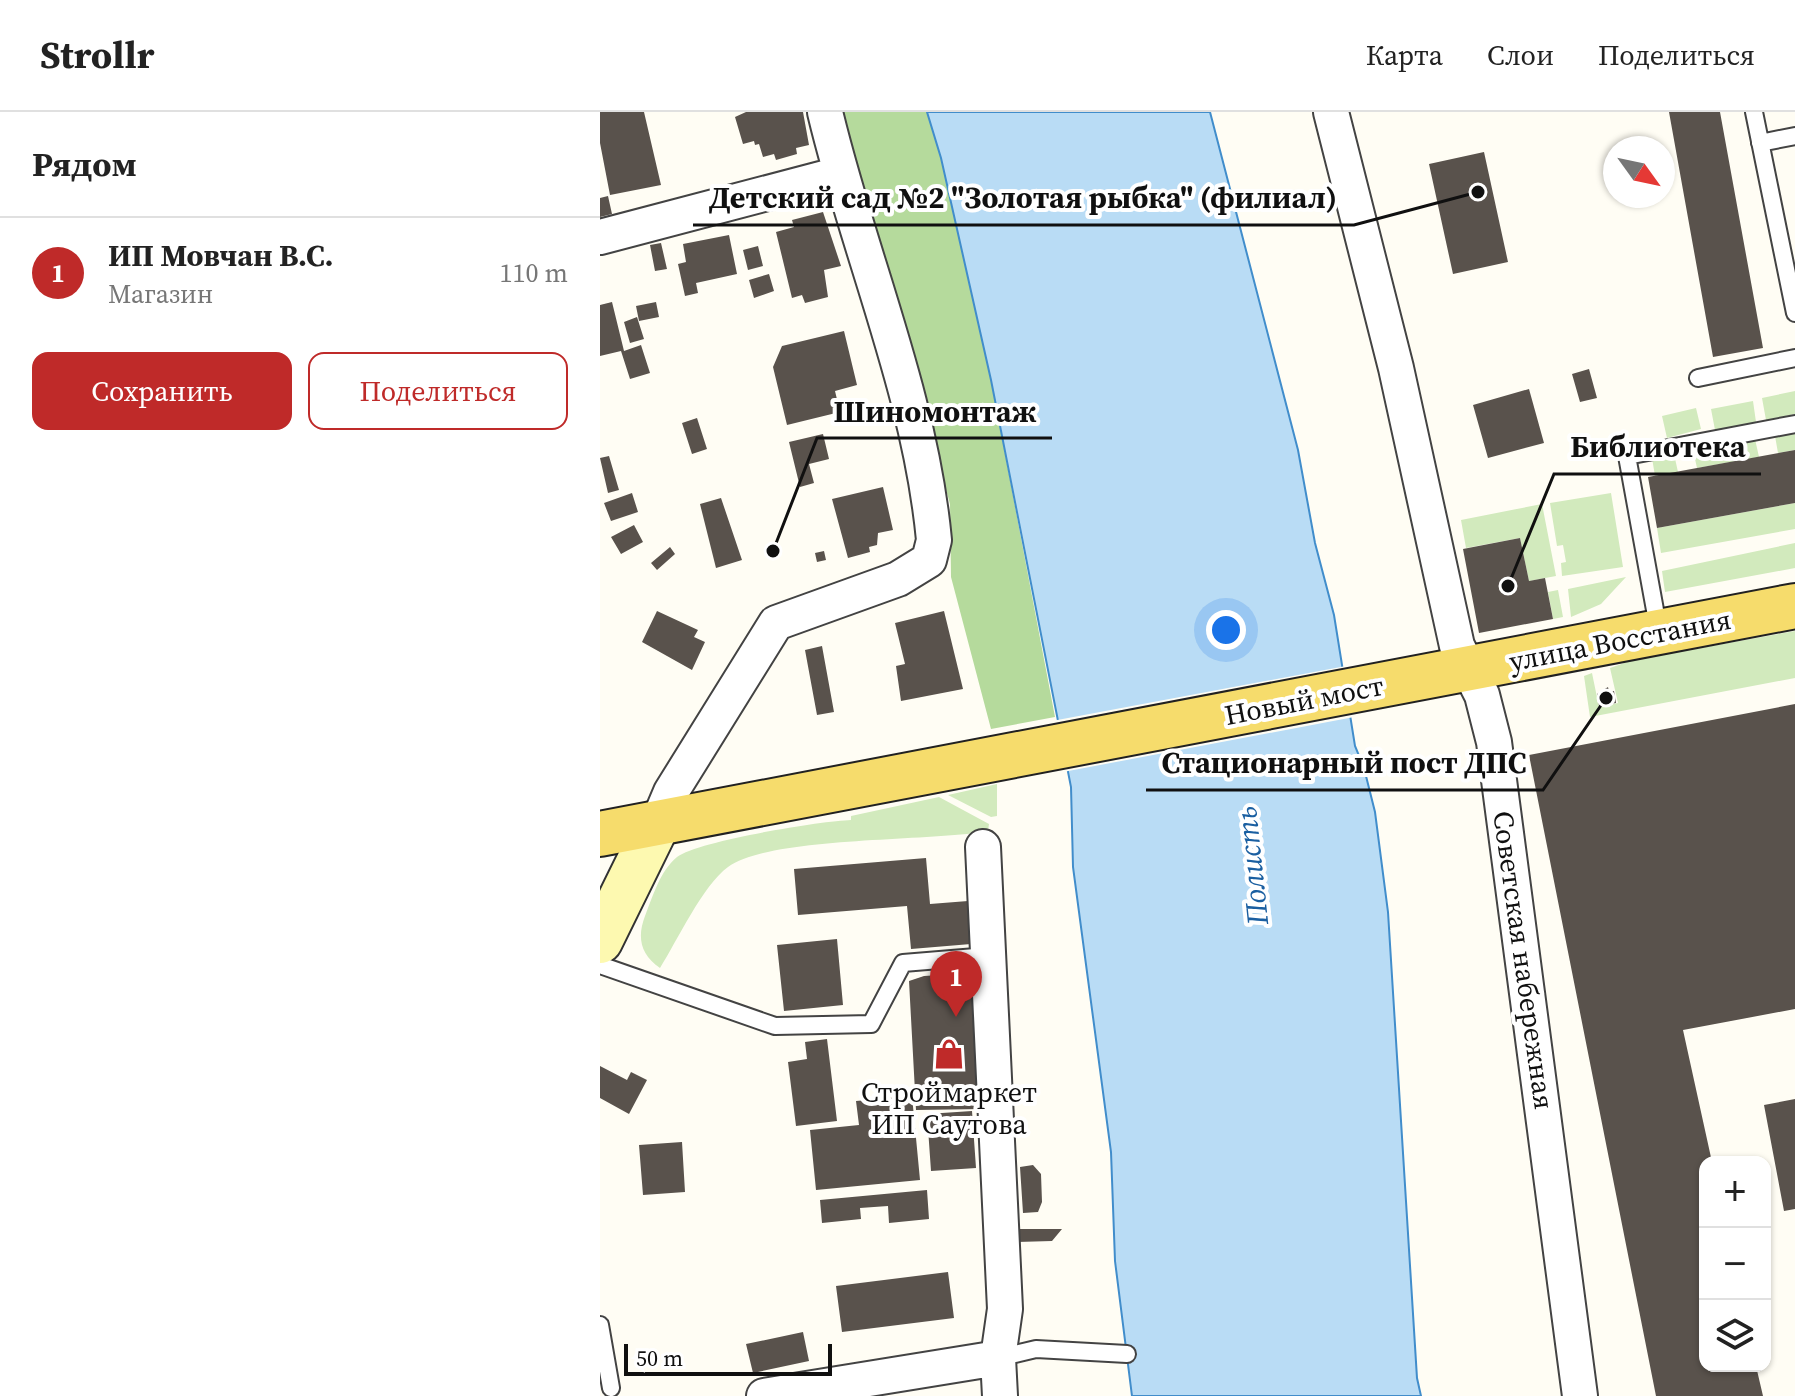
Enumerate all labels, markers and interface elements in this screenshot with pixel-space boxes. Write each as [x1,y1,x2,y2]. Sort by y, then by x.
text: Strollr [40,29,154,81]
text: Карта [1366,36,1443,74]
text: Слои [1487,36,1554,74]
text: Поделиться [1598,36,1755,74]
north arrow [1603,136,1675,208]
text: Рядом [32,141,137,187]
callout: Детский сад №2 "Золотая рыбка" (филиал) [693,171,1354,225]
text: Детский сад №2 "Золотая рыбка" (филиал) [709,177,1337,218]
text: ИП Мовчан В.С. [108,235,334,276]
text: 1 [51,255,65,291]
text: 110 m [500,255,568,291]
text: Магазин [108,276,213,312]
button: Сохранить [32,352,292,430]
button: Поделиться [308,352,568,430]
callout: Шиномонтаж [817,384,1052,438]
text: Шиномонтаж [833,391,1037,432]
callout: Библиотека [1554,420,1761,474]
text: Библиотека [1570,426,1747,467]
street label: улица Восстания [1506,600,1734,680]
your location [1206,610,1246,650]
street label: Новый мост [1221,666,1387,734]
callout: Стационарный пост ДПС [1146,736,1543,790]
text: Стационарный пост ДПС [1162,742,1526,783]
water label: Полисть [1225,805,1278,928]
street label: Советская набережная [1484,808,1564,1112]
pin: 1 [930,951,982,1017]
shop icon: Строймаркет ИП Саутова [932,1037,966,1071]
place label: Строймаркет ИП Саутова [861,1073,1037,1143]
map controls [1699,1156,1771,1372]
button: + [1699,1156,1771,1228]
button: − [1699,1228,1771,1300]
button: layers [1699,1300,1771,1372]
scale bar [624,1340,832,1376]
text: 50 m [636,1343,683,1373]

